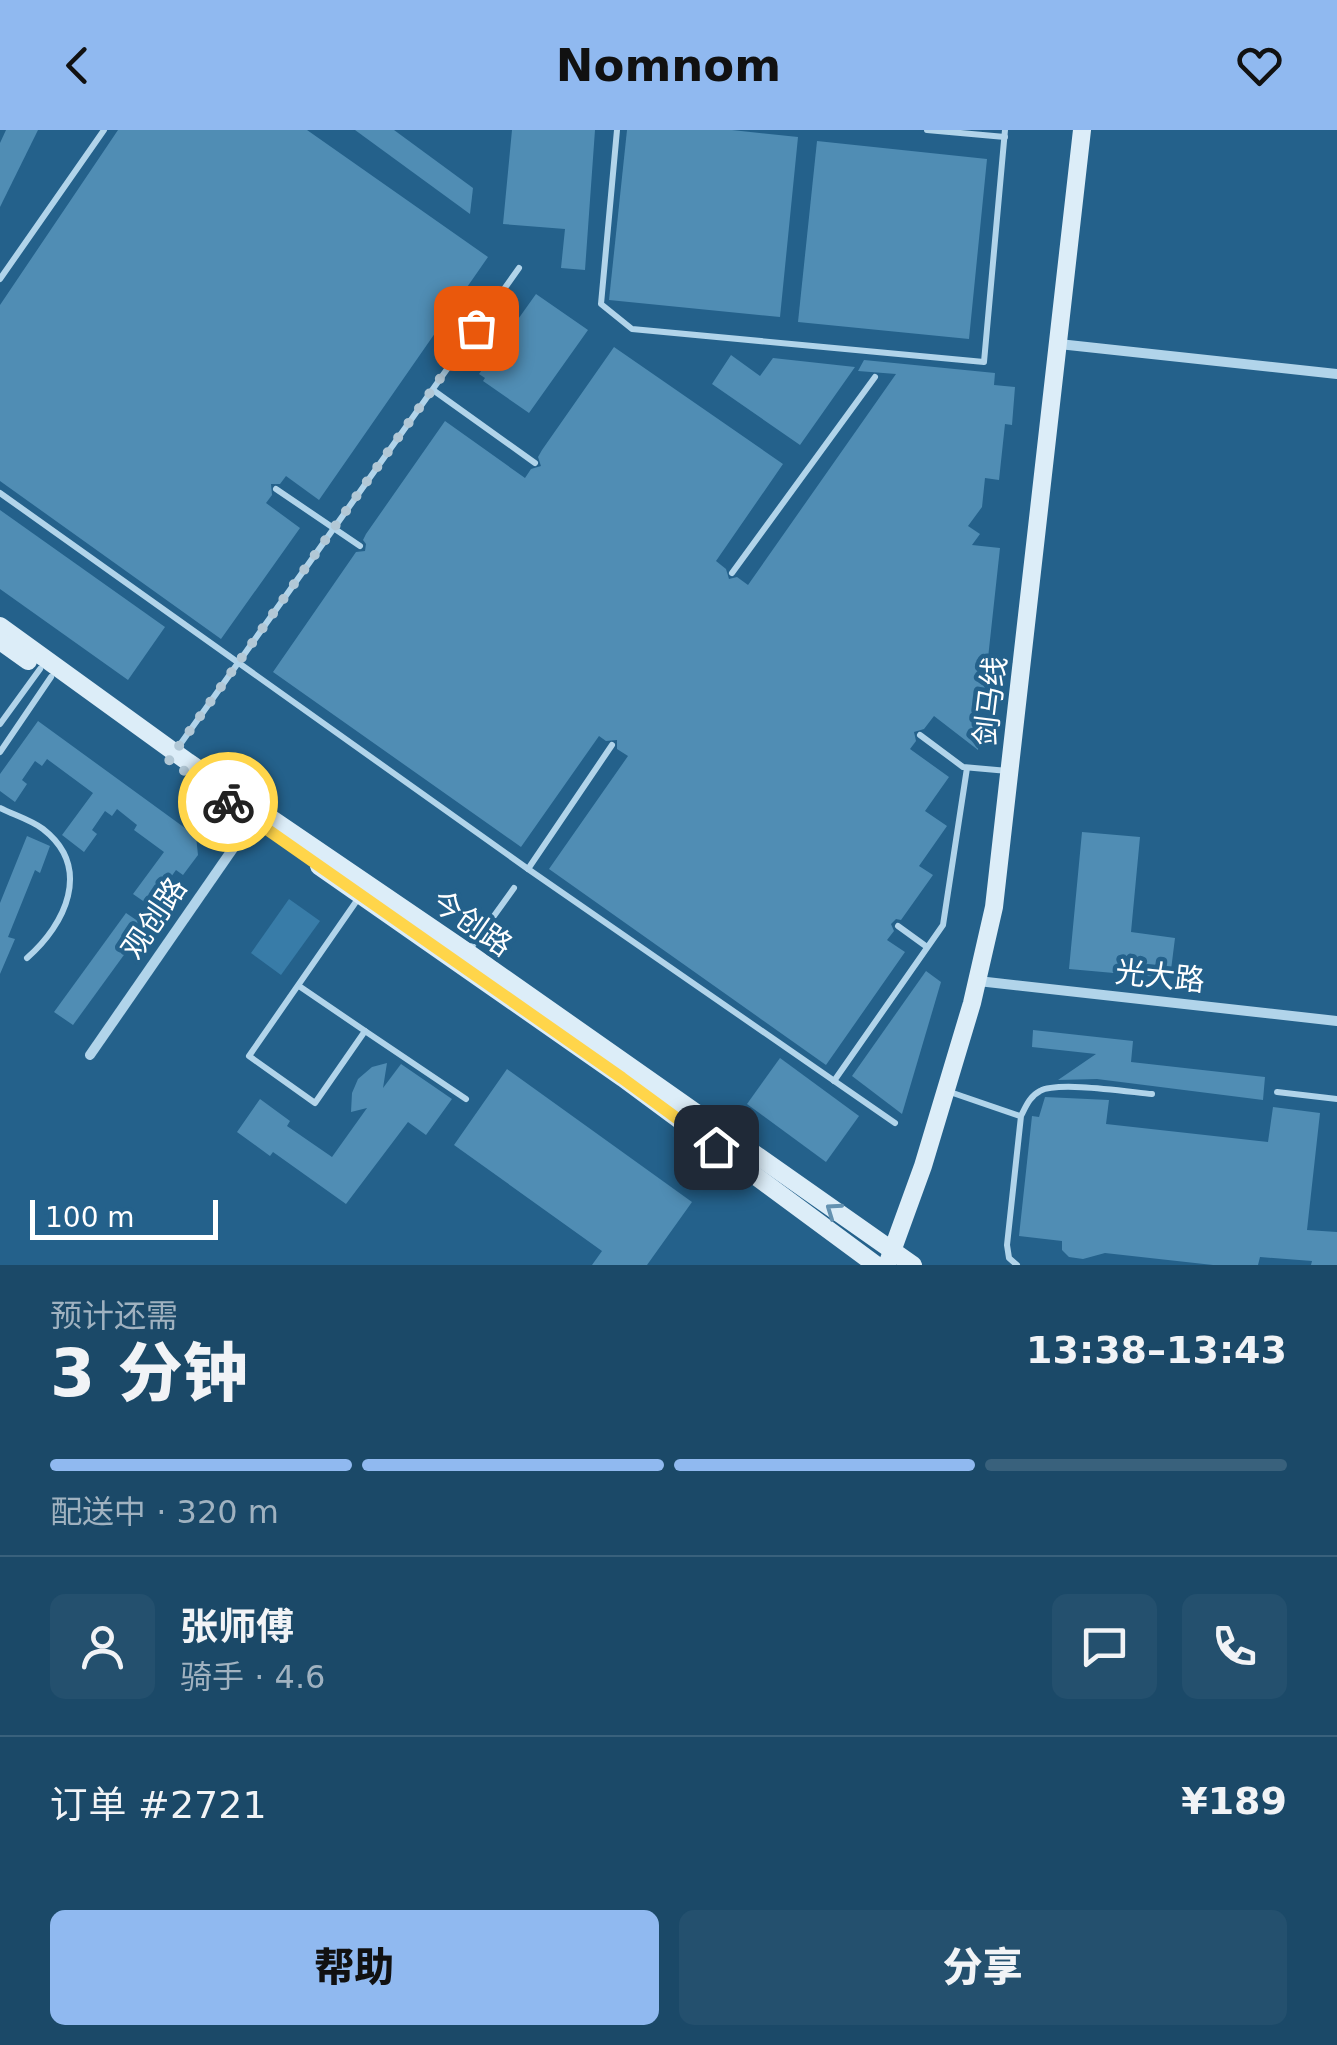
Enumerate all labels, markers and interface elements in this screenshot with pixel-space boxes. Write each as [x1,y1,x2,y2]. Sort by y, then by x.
icon: back [50,38,105,93]
icon: heart [1232,38,1287,93]
text: Nomnom [556,39,781,92]
pin [434,286,519,371]
icon: bag [449,301,504,356]
street label: 剑马线 [967,654,1013,748]
courier [178,752,278,852]
icon: bike [201,775,256,830]
street label: 观创路 [114,871,194,965]
street label: 今创路 [425,883,519,963]
street label: 光大路 [1113,954,1207,998]
pin [674,1105,759,1190]
icon: home [689,1120,744,1175]
scale bar [30,1195,218,1240]
text: 100 m [45,1201,135,1234]
one-way arrow [825,1204,844,1222]
text: 预计还需 [50,1297,178,1335]
text: 13:38–13:43 [1026,1328,1287,1372]
text: 3 分钟 [50,1336,248,1411]
text: 配送中 · 320 m [50,1493,279,1531]
button: person [50,1594,155,1699]
button: chat [1052,1594,1157,1699]
button: phone [1182,1594,1287,1699]
text: 张师傅 [180,1605,294,1649]
text: 骑手 · 4.6 [180,1658,325,1696]
text: ¥189 [1181,1779,1287,1823]
text: 订单 #2721 [50,1783,267,1827]
button: 帮助 [50,1910,659,2025]
button: 分享 [679,1910,1287,2025]

